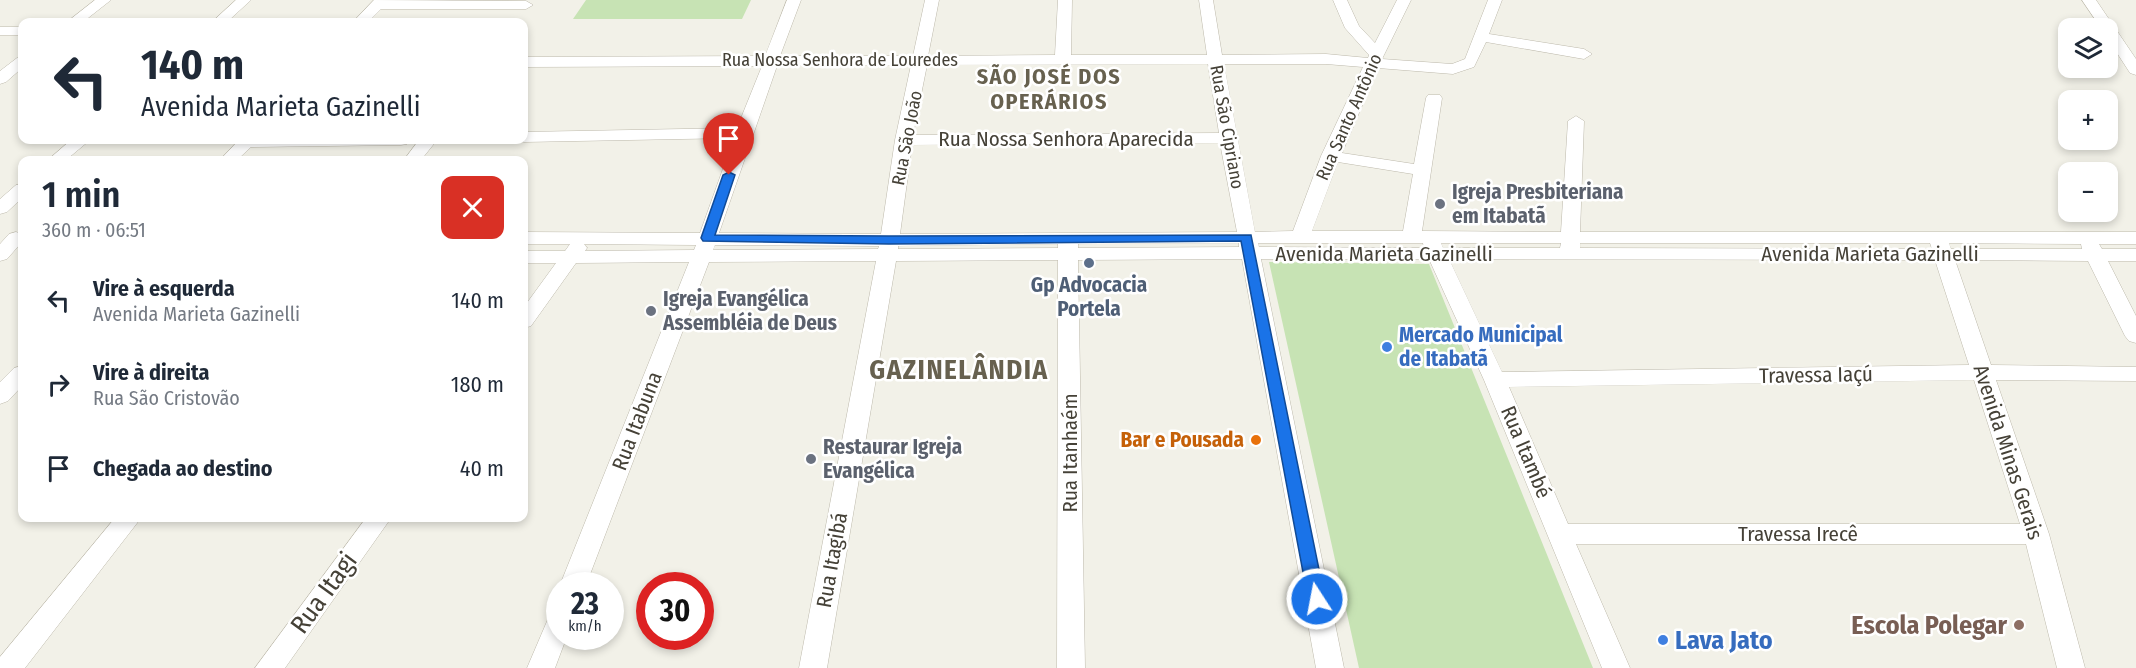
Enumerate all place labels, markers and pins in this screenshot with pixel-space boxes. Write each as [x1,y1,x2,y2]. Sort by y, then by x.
pin [703,113,754,175]
place label: Igreja Presbiteriana em Itabatã [1452,179,1624,229]
marker: Igreja Presbiteriana em Itabatã [1433,197,1447,211]
marker: Gp Advocacia Portela [1082,256,1096,270]
place label: Gp Advocacia Portela [1031,272,1147,322]
place label: Igreja Evangélica Assembléia de Deus [662,286,837,336]
marker: Igreja Evangélica Assembléia de Deus [644,304,658,318]
place label: Mercado Municipal de Itabatã [1399,322,1563,372]
marker: Mercado Municipal de Itabatã [1380,340,1394,354]
place label: Bar e Pousada [1120,427,1244,453]
marker: Bar e Pousada [1249,433,1263,447]
place label: Restaurar Igreja Evangélica [823,434,962,484]
marker: Restaurar Igreja Evangélica [804,452,818,466]
place label: Escola Polegar [1851,610,2007,641]
marker: Escola Polegar [2012,618,2026,632]
place label: Lava Jato [1675,625,1773,656]
marker: Lava Jato [1656,633,1670,647]

